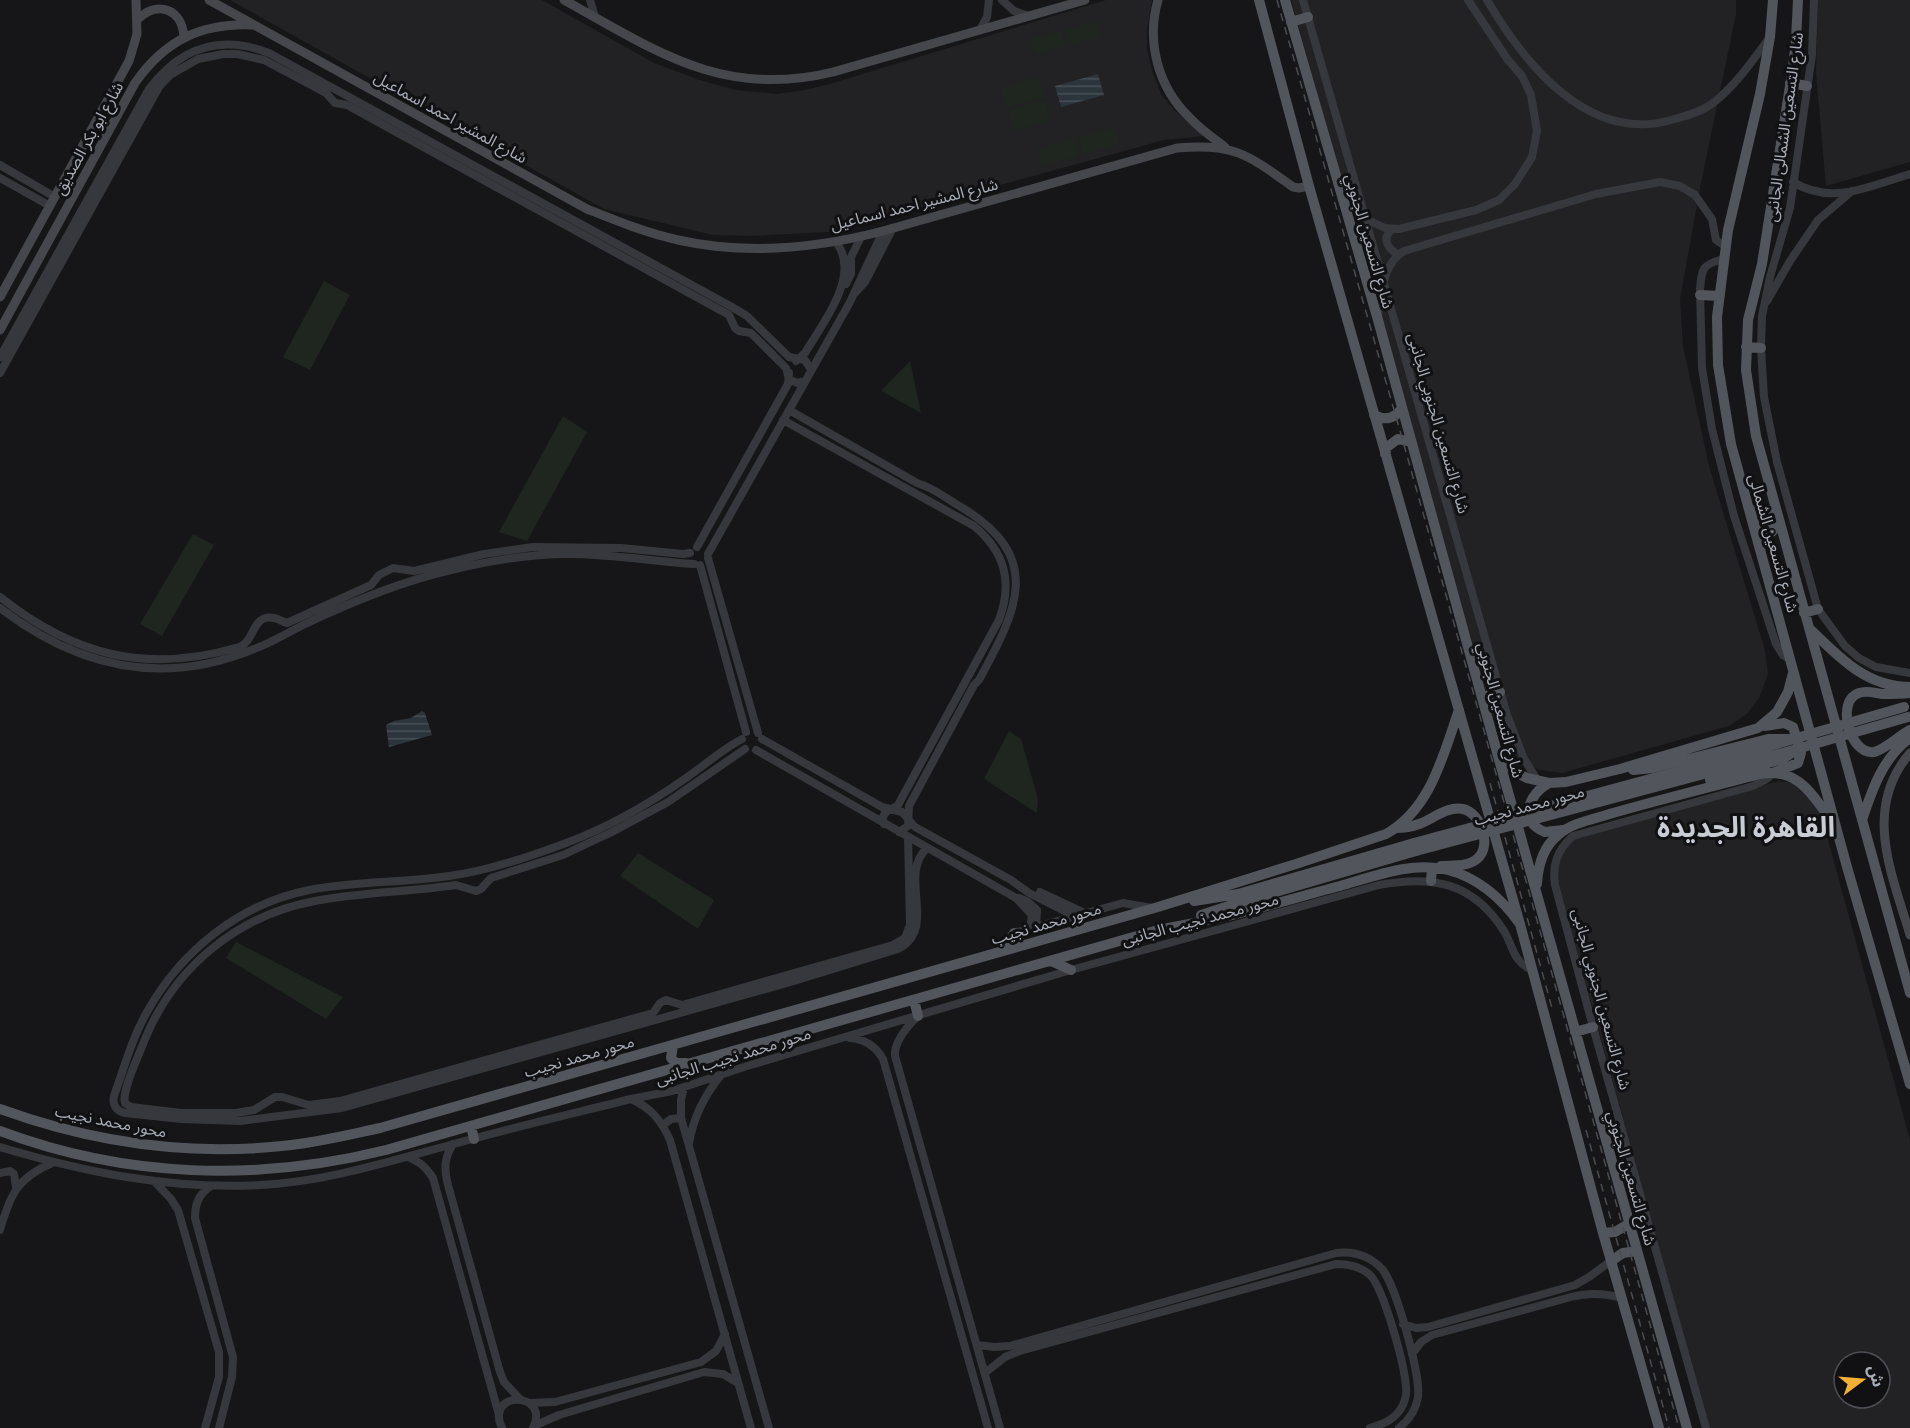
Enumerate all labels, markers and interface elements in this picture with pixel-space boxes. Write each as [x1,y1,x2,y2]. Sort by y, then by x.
street label: شارع التسعين الشمالى الجانبى [1762,31,1810,224]
street label: شارع المشير احمد اسماعيل [369,67,531,170]
street label: شارع ابو بكر الصديق [50,79,130,199]
street label: شارع التسعين الجنوبي [1338,172,1398,311]
street label: شارع المشير احمد اسماعيل [828,174,1001,237]
street label: شارع التسعين الجنوبي الجانبى [1401,331,1473,517]
street label: شارع التسعين الشمالى [1742,472,1802,615]
street label: شارع التسعين الجنوبي [1470,640,1528,781]
street label: محور محمد نجيب [1472,782,1586,829]
district label: القاهرة الجديدة [1657,810,1835,844]
street label: محور محمد نجيب الجانبى [1120,889,1281,950]
street label: محور محمد نجيب [989,899,1103,948]
street label: شارع التسعين الجنوبي الجانبى [1565,906,1635,1093]
street label: محور محمد نجيب الجانبى [653,1024,813,1089]
street label: محور محمد نجيب [522,1032,636,1081]
street label: محور محمد نجيب [53,1101,168,1142]
street label: شارع التسعين الجنوبي [1600,1109,1660,1248]
north arrow [1832,1350,1892,1410]
text: ش [1864,1363,1888,1389]

